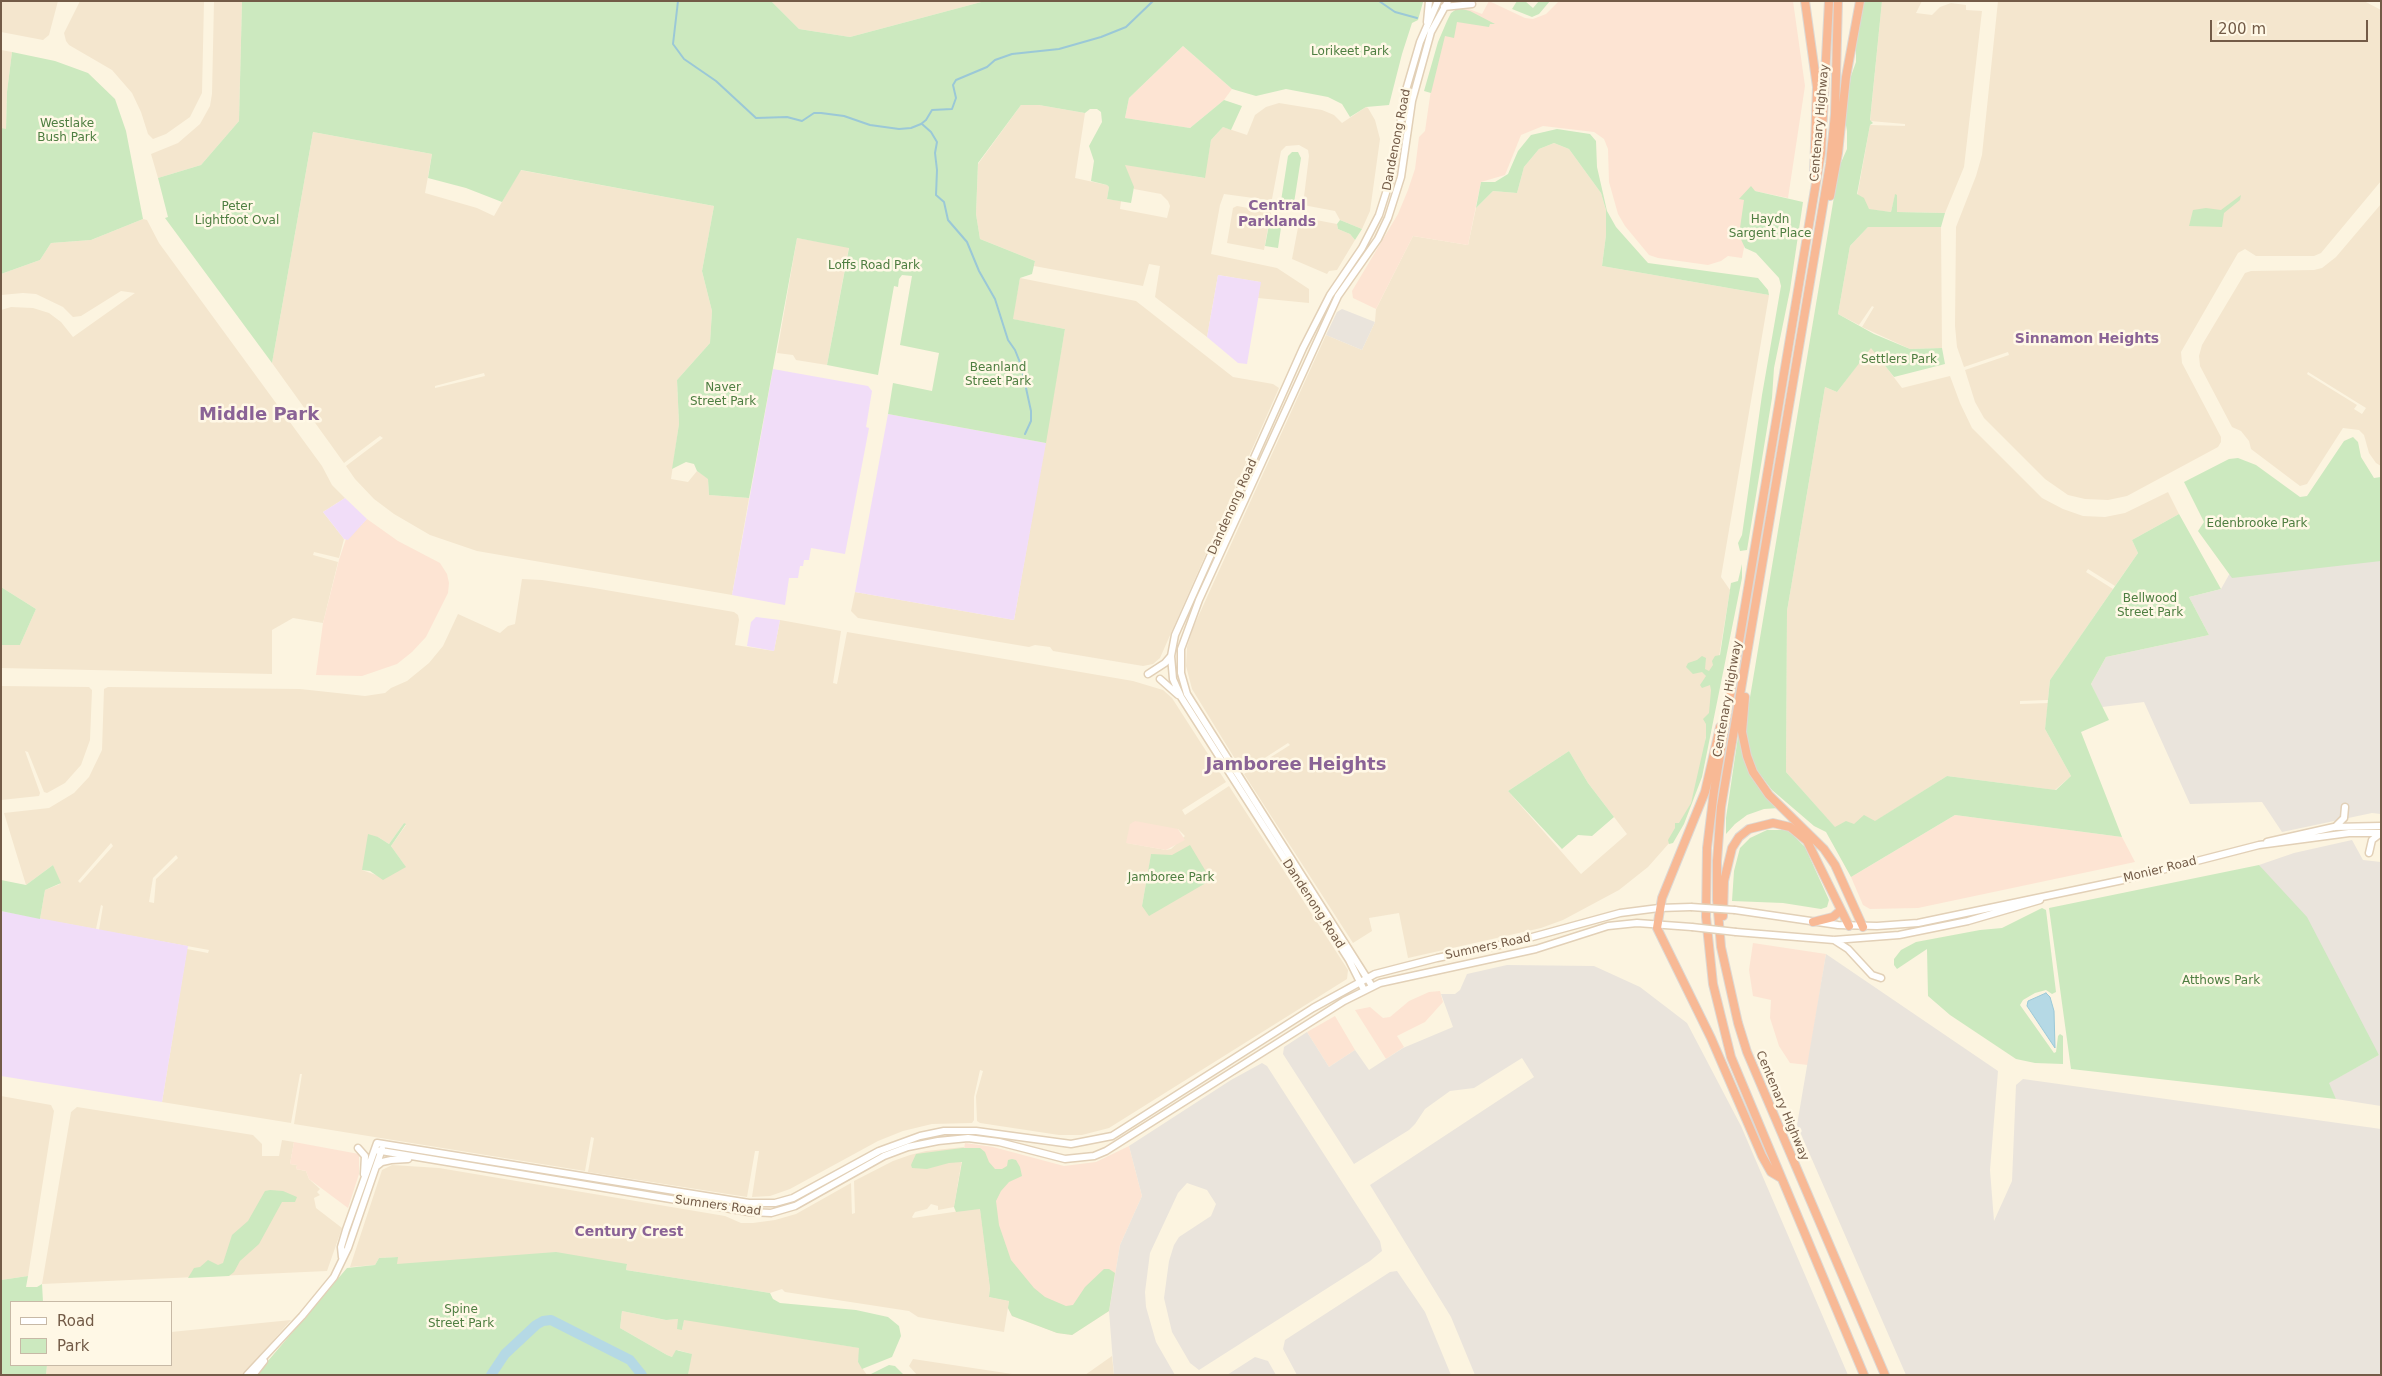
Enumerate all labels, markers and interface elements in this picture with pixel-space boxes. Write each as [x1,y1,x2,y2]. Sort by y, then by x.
scale bar [2212,10,2370,42]
text: 200 m [2218,20,2266,38]
park label: Lorikeet Park [1311,45,1389,59]
street label: Centenary Highway [1808,64,1832,182]
street label: Dandenong Road [1380,88,1414,192]
park label: Westlake Bush Park [37,117,97,145]
district label: Central Parklands [1238,198,1316,230]
park label: Peter Lightfoot Oval [195,200,279,228]
park label: Haydn Sargent Place [1729,213,1811,241]
park label: Loffs Road Park [828,259,920,273]
district label: Sinnamon Heights [2015,331,2159,347]
park label: Settlers Park [1861,353,1937,367]
park label: Beanland Street Park [965,361,1031,389]
park label: Naver Street Park [690,381,756,409]
district label: Middle Park [199,404,319,426]
street label: Dandenong Road [1205,457,1261,557]
park label: Edenbrooke Park [2207,517,2307,531]
park label: Bellwood Street Park [2117,592,2183,620]
street label: Centenary Highway [1711,640,1745,758]
district label: Jamboree Heights [1206,754,1386,776]
street label: Monier Road [2122,854,2198,886]
street label: Dandenong Road [1279,857,1347,951]
park label: Jamboree Park [1128,871,1214,885]
street label: Sumners Road [1444,931,1532,963]
park label: Atthows Park [2182,974,2260,988]
street label: Centenary Highway [1752,1049,1812,1163]
street label: Sumners Road [674,1193,762,1219]
district label: Century Crest [575,1224,683,1240]
legend [10,1301,172,1366]
park label: Spine Street Park [428,1303,494,1331]
text: Road [57,1312,95,1330]
text: Park [57,1337,89,1355]

